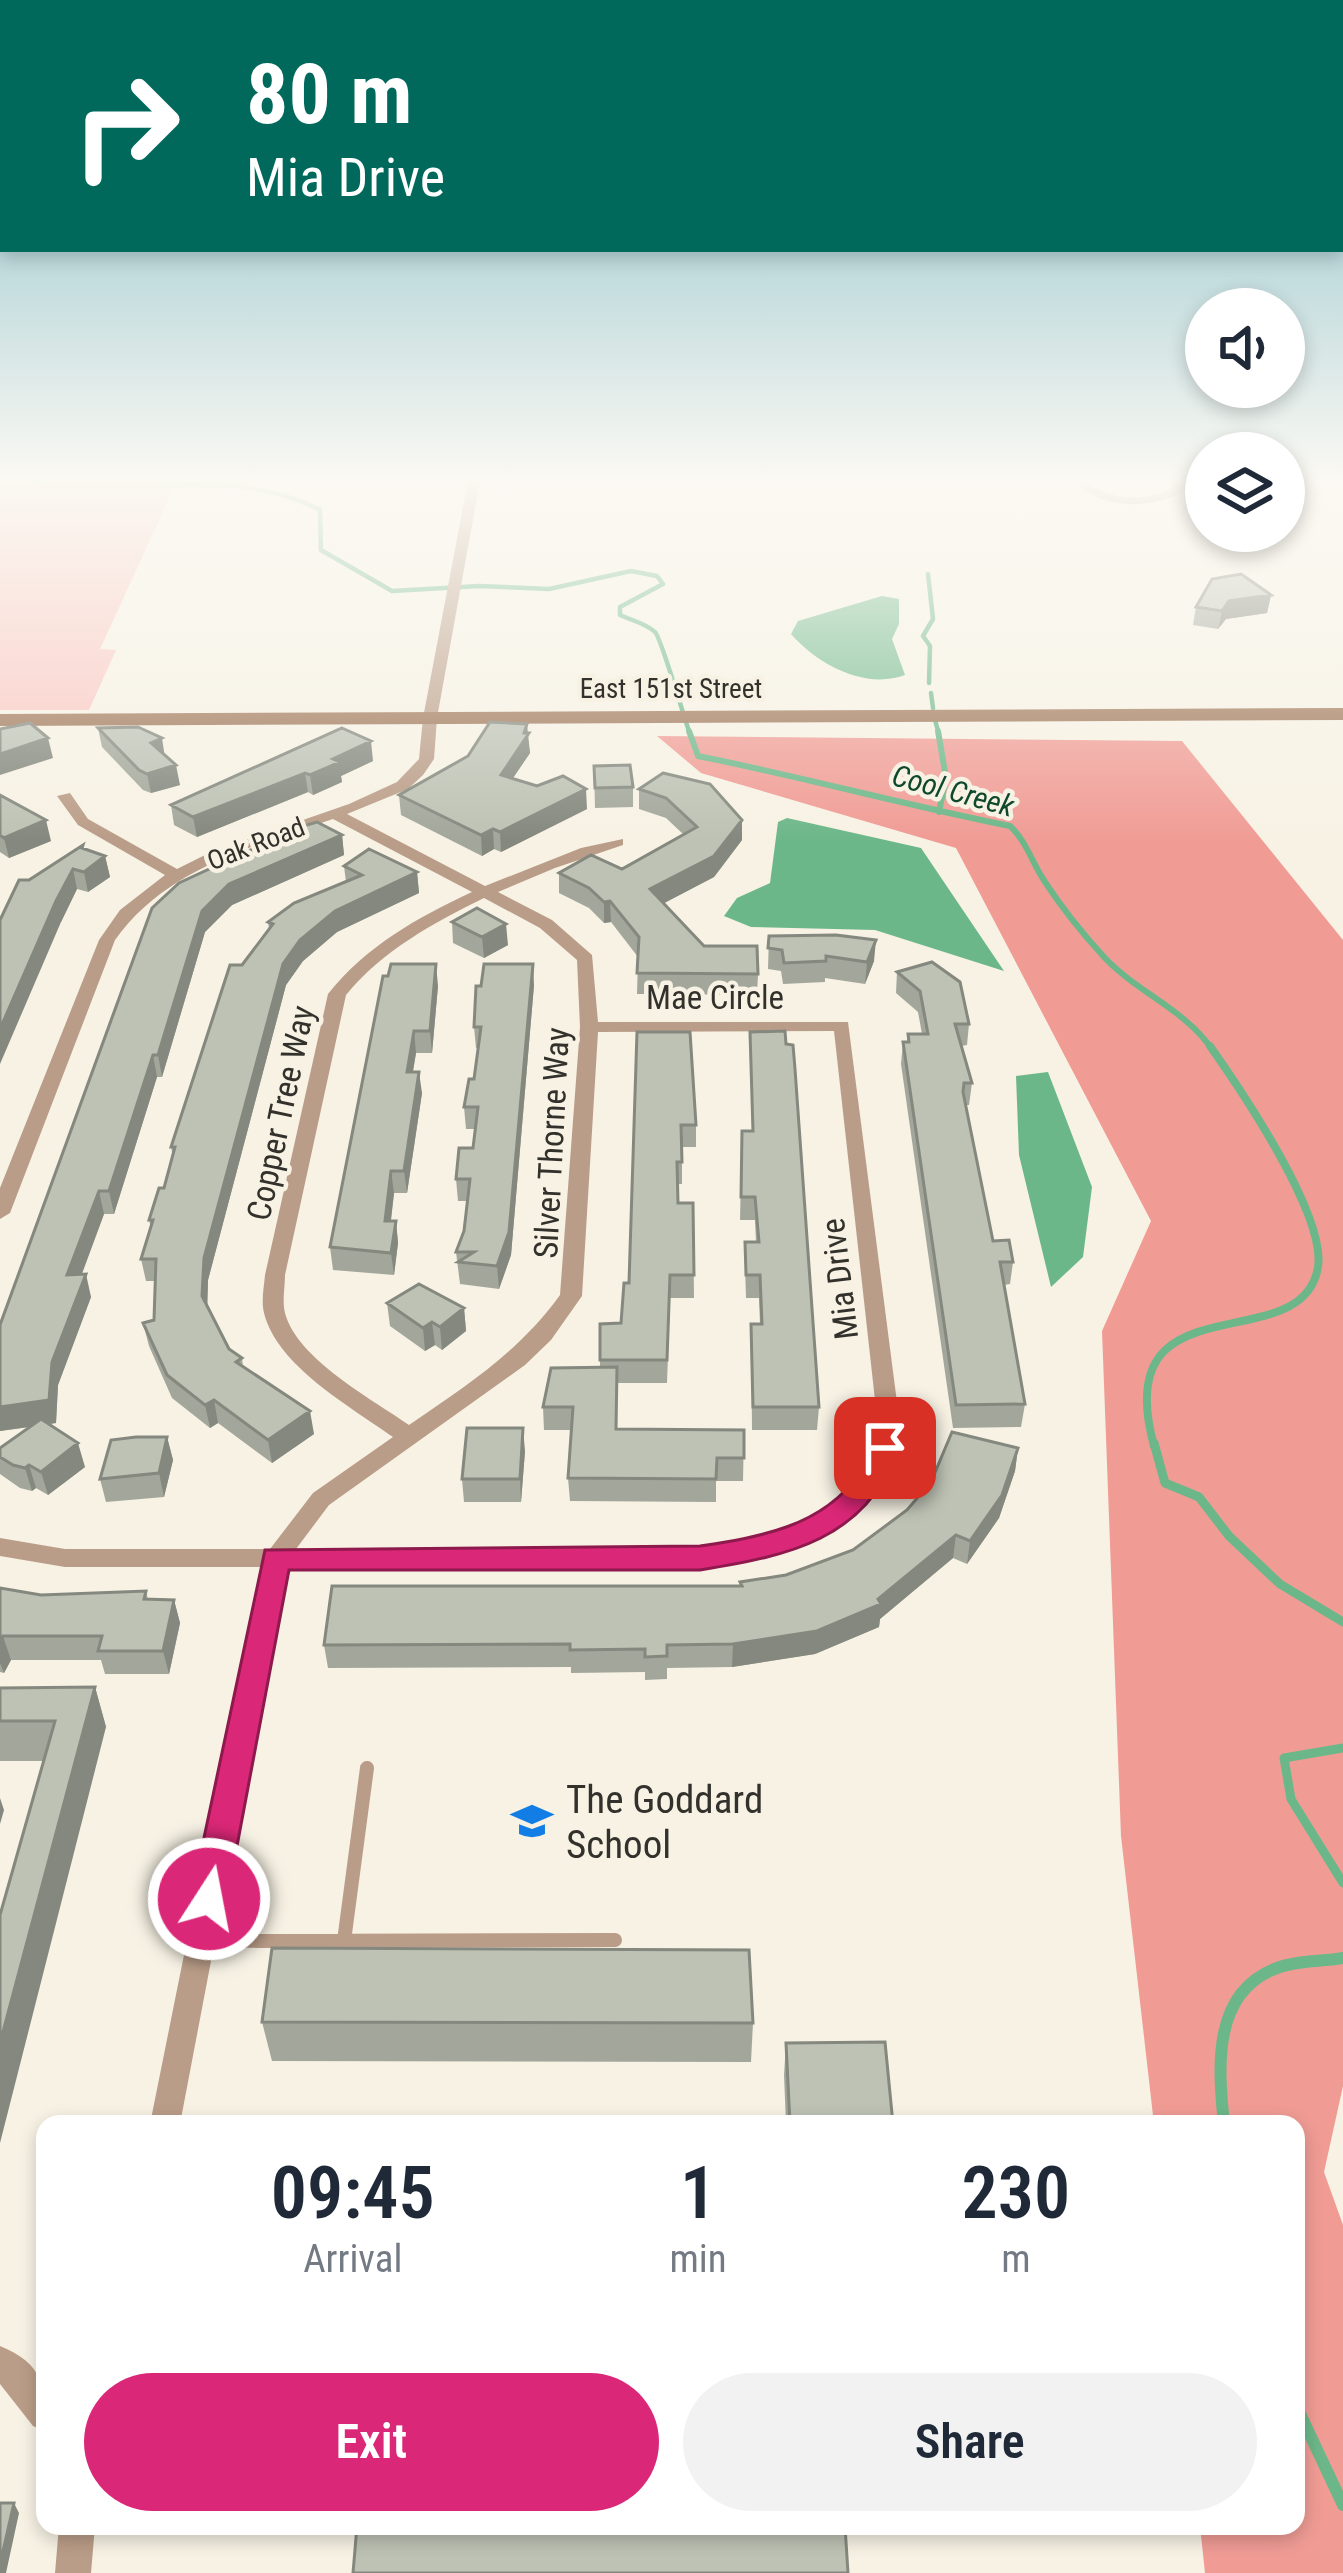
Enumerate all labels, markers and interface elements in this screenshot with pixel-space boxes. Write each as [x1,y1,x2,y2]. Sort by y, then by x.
text: 80 m [246,45,413,144]
icon: right [48,48,204,204]
text: Mia Drive [246,146,445,209]
map controls [1185,288,1305,552]
button: sound [1185,288,1305,408]
button: layers [1185,432,1305,552]
street label: East 151st Street [580,673,762,705]
water label: Cool Creek [888,757,1019,824]
street label: Oak Road [203,811,309,877]
street label: Mae Circle [646,978,784,1017]
street label: Copper Tree Way [239,1002,322,1224]
street label: Silver Thorne Way [526,1026,577,1260]
street label: Mia Drive [813,1216,866,1342]
pin [834,1397,936,1499]
icon: arrive [852,1415,918,1481]
place label: The Goddard School [566,1777,763,1868]
school or university icon: The Goddard School [509,1798,555,1844]
position arrow [146,1836,272,1962]
text: 09:45 [271,2151,435,2236]
text: 1 [680,2151,716,2236]
text: 230 [962,2151,1070,2236]
text: Arrival [303,2236,402,2282]
text: min [670,2236,727,2282]
text: m [1001,2236,1031,2282]
button: Exit [84,2373,659,2511]
button: Share [683,2373,1257,2511]

